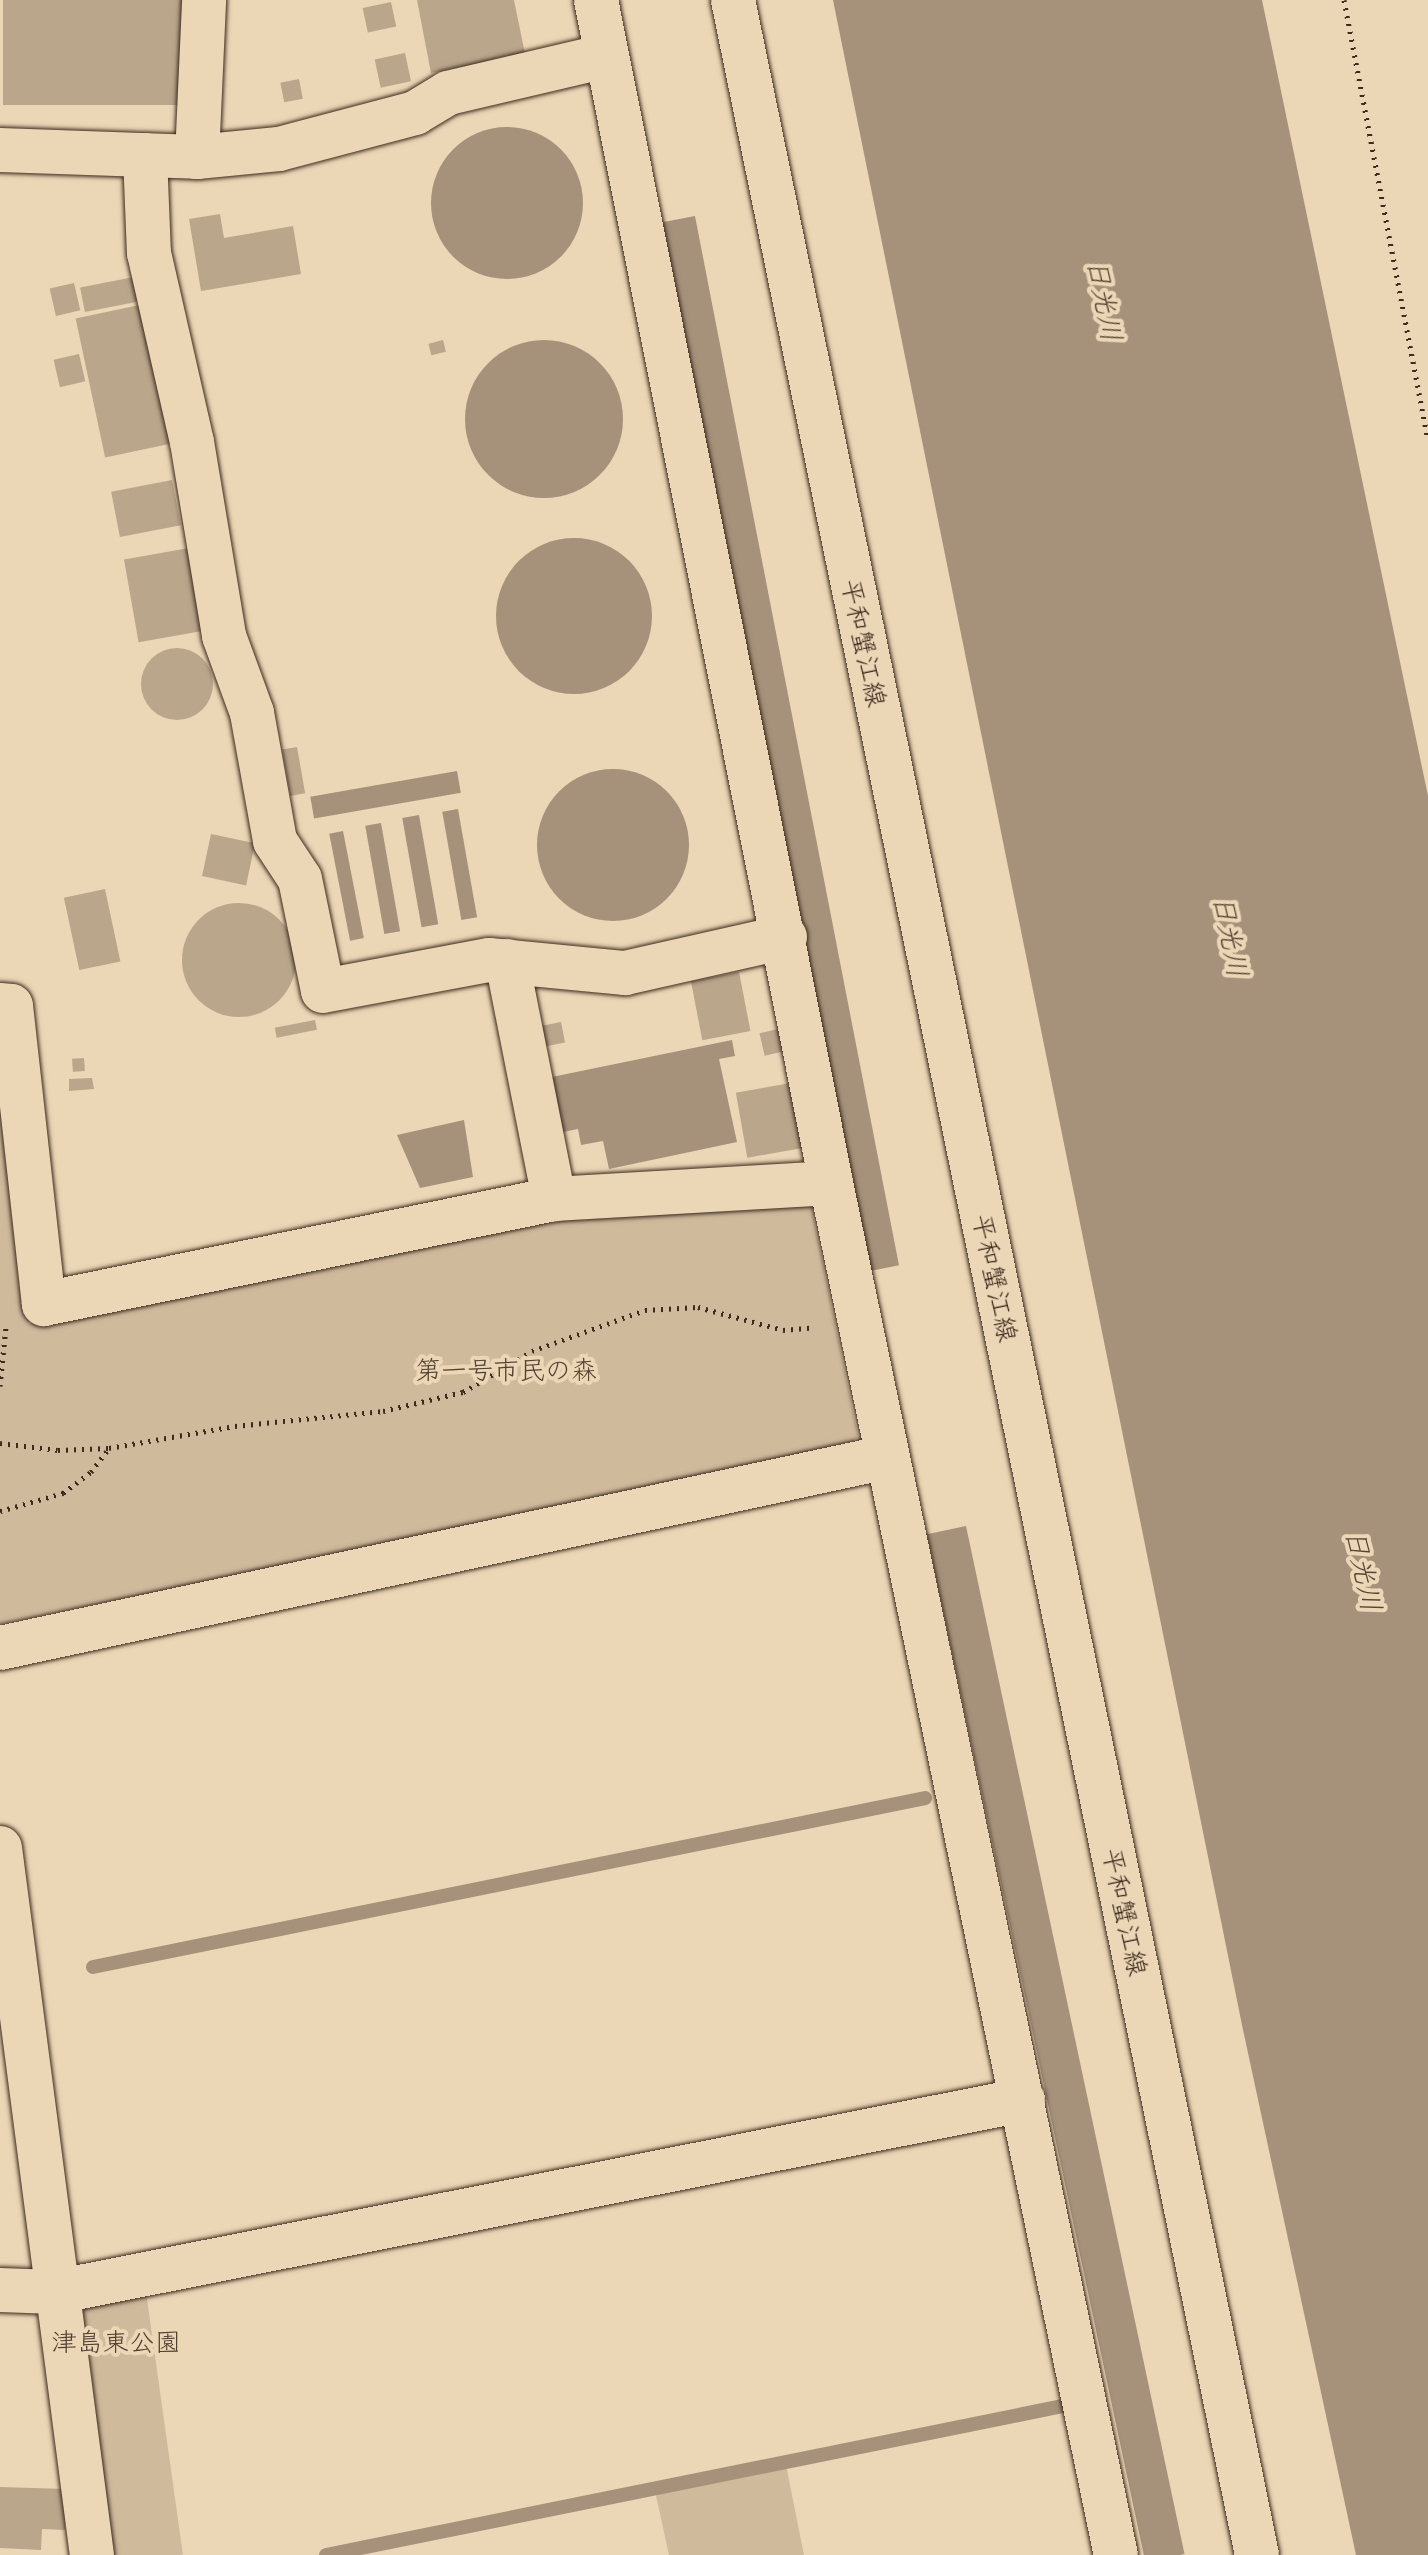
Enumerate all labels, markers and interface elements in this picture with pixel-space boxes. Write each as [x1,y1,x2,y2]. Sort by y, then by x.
water label: 日光川 [1080,256,1130,344]
street label: 平和蟹江線 [835,576,893,710]
water label: 日光川 [1206,892,1256,980]
street label: 平和蟹江線 [966,1211,1024,1345]
park label: 第一号市民の森 [415,1354,597,1386]
water label: 日光川 [1339,1525,1389,1615]
street label: 平和蟹江線 [1096,1845,1154,1979]
park label: 津島東公園 [51,2326,181,2358]

